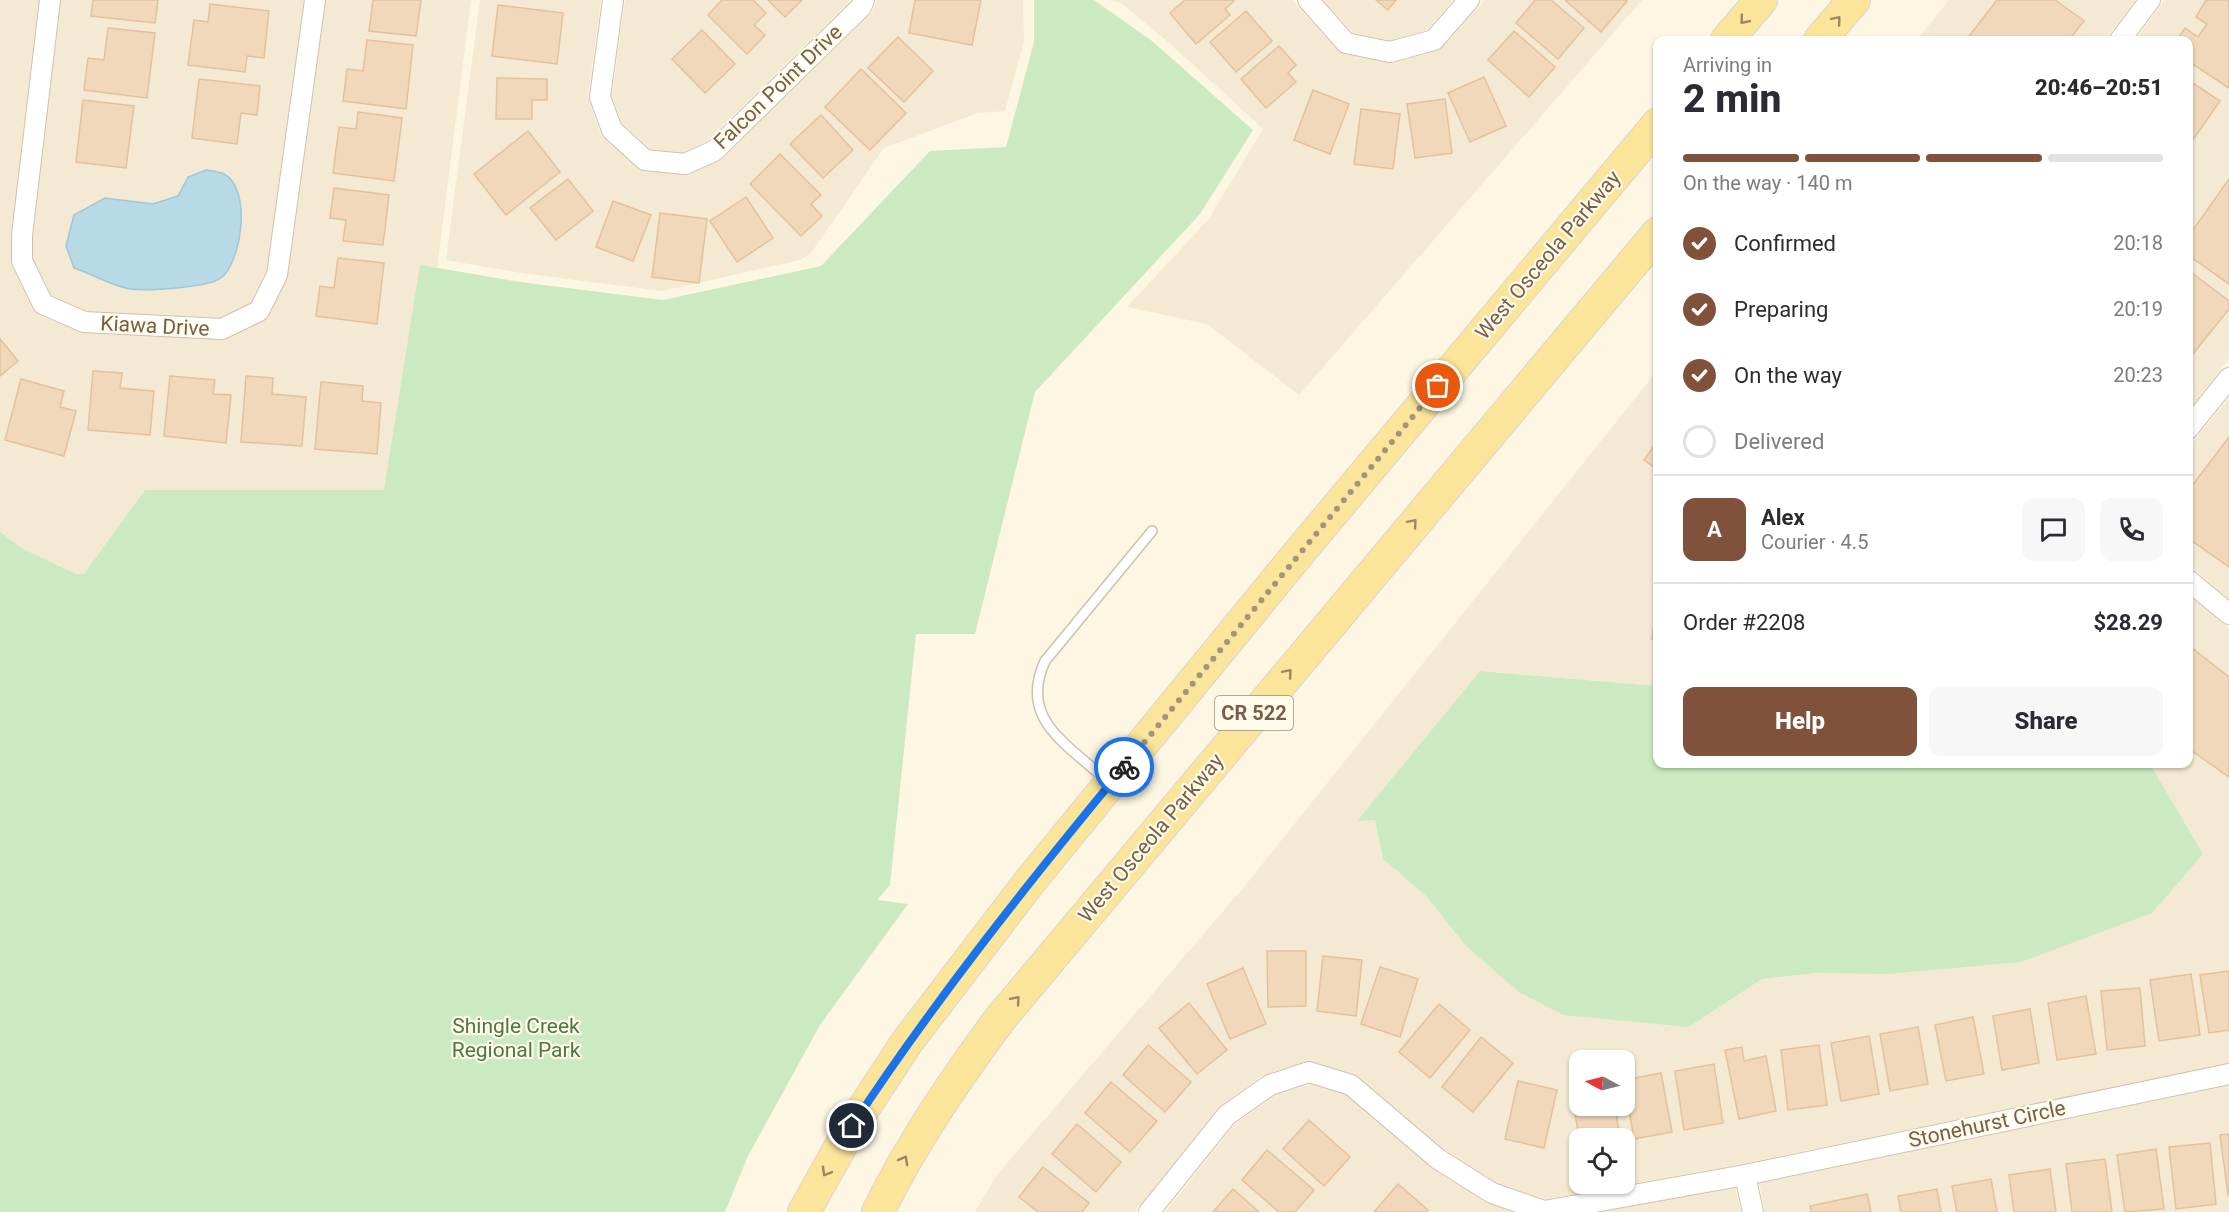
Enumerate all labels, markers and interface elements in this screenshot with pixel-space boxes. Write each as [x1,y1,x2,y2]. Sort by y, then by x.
one-way arrow [1741,13,1752,24]
one-way arrow [1830,16,1841,27]
street label: Falcon Point Drive [709,20,847,154]
text: Arriving in [1683,53,1772,77]
text: 20:46–20:51 [2035,75,2163,100]
text: 2 min [1683,76,1781,122]
street label: West Osceola Parkway [1470,166,1626,344]
text: On the way · 140 m [1683,171,1852,195]
icon: check [1683,227,1716,260]
text: Confirmed [1734,231,1836,256]
text: 20:18 [2113,231,2163,255]
icon: check [1683,293,1716,326]
text: Preparing [1734,297,1828,322]
text: 20:19 [2113,297,2163,321]
street label: Kiawa Drive [100,311,210,341]
icon: check [1683,359,1716,392]
pin [1412,360,1463,411]
text: On the way [1734,363,1842,388]
text: 20:23 [2113,363,2163,387]
icon: bag [1421,369,1454,402]
text: Delivered [1734,429,1824,454]
button: chat [2022,498,2085,561]
button: phone [2100,498,2163,561]
text: Alex [1761,505,1805,530]
text: A [1707,517,1722,542]
one-way arrow [1406,519,1417,530]
text: Courier · 4.5 [1761,530,1868,554]
text: Order #2208 [1683,610,1805,635]
text: $28.29 [2094,610,2163,635]
one-way arrow [1281,669,1292,680]
button: Help [1683,687,1917,756]
button: Share [1929,687,2163,756]
road number: CR 522 [1215,696,1293,730]
courier [1094,737,1154,797]
street label: West Osceola Parkway [1073,749,1229,927]
icon: bike [1108,751,1141,784]
one-way arrow [1008,996,1019,1007]
park label: Shingle Creek Regional Park [452,1014,581,1062]
north arrow [1569,1050,1635,1116]
map controls [1569,1050,1635,1194]
street label: Stonehurst Circle [1906,1096,2068,1152]
pin [826,1100,877,1151]
icon: home [835,1109,868,1142]
button: locate [1569,1128,1635,1194]
one-way arrow [897,1156,908,1166]
one-way arrow [821,1166,833,1176]

